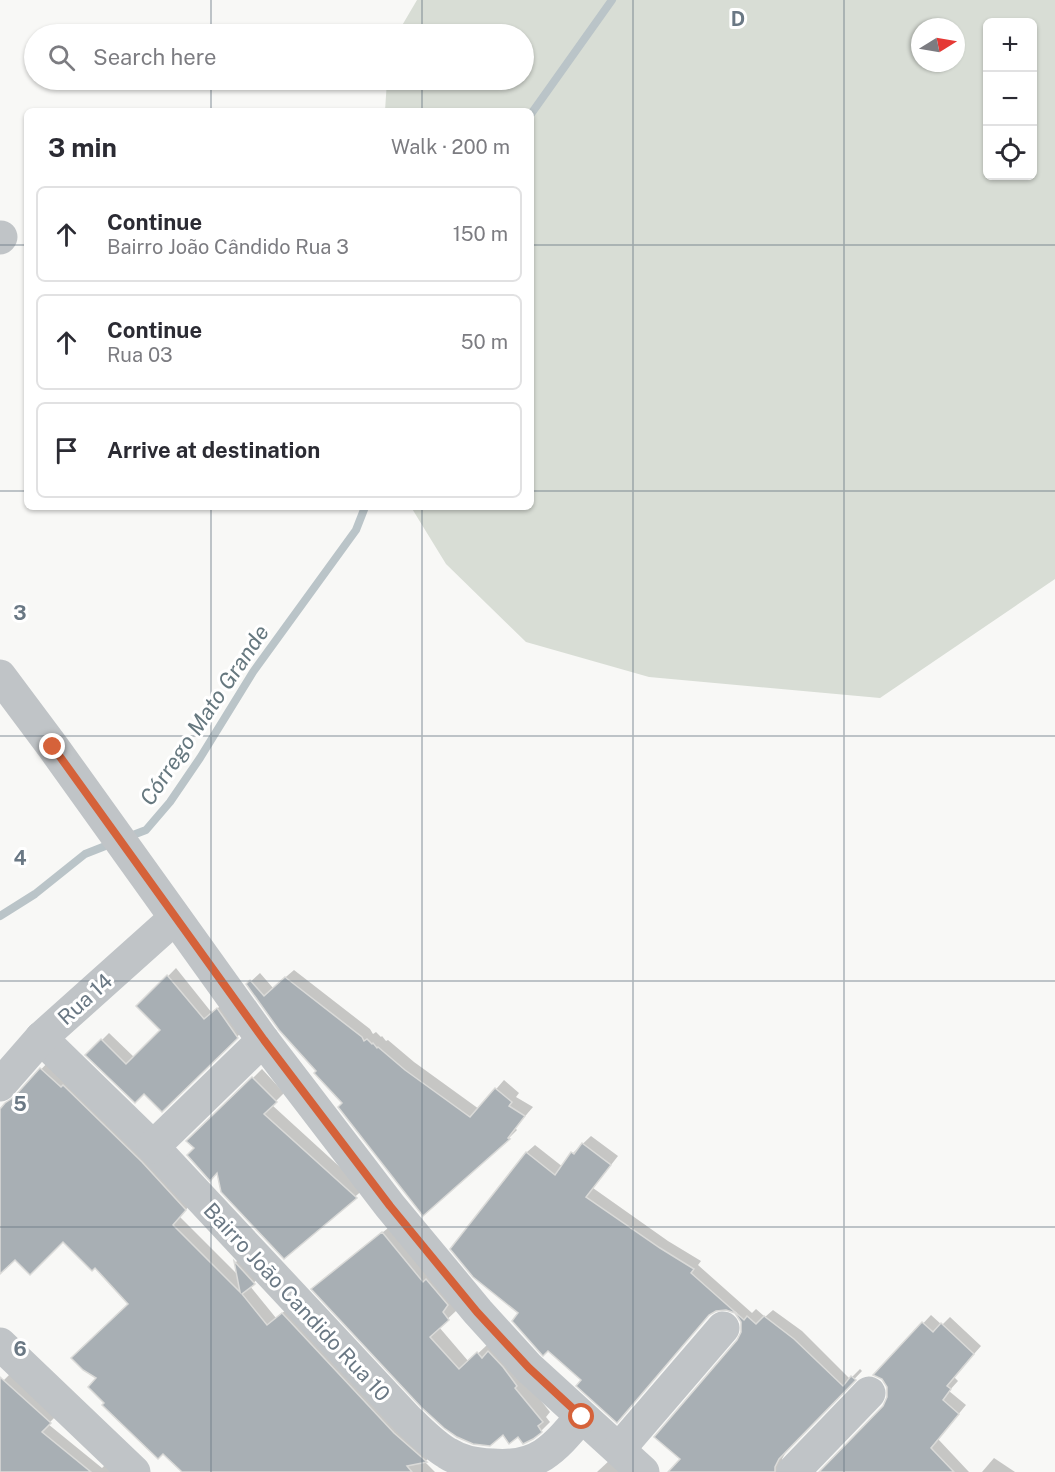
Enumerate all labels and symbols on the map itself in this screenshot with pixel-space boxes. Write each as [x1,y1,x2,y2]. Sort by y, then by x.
text: D [731,7,745,31]
north arrow [911,18,965,72]
text: 3 [13,601,27,625]
water label: Córrego Mato Grande [134,620,274,810]
route end [39,733,65,759]
text: 4 [13,846,27,870]
street label: Rua 14 [53,968,117,1030]
text: 5 [13,1092,27,1116]
street label: Bairro João Candido Rua 10 [198,1198,396,1406]
text: 6 [13,1337,27,1361]
route start [568,1403,594,1429]

